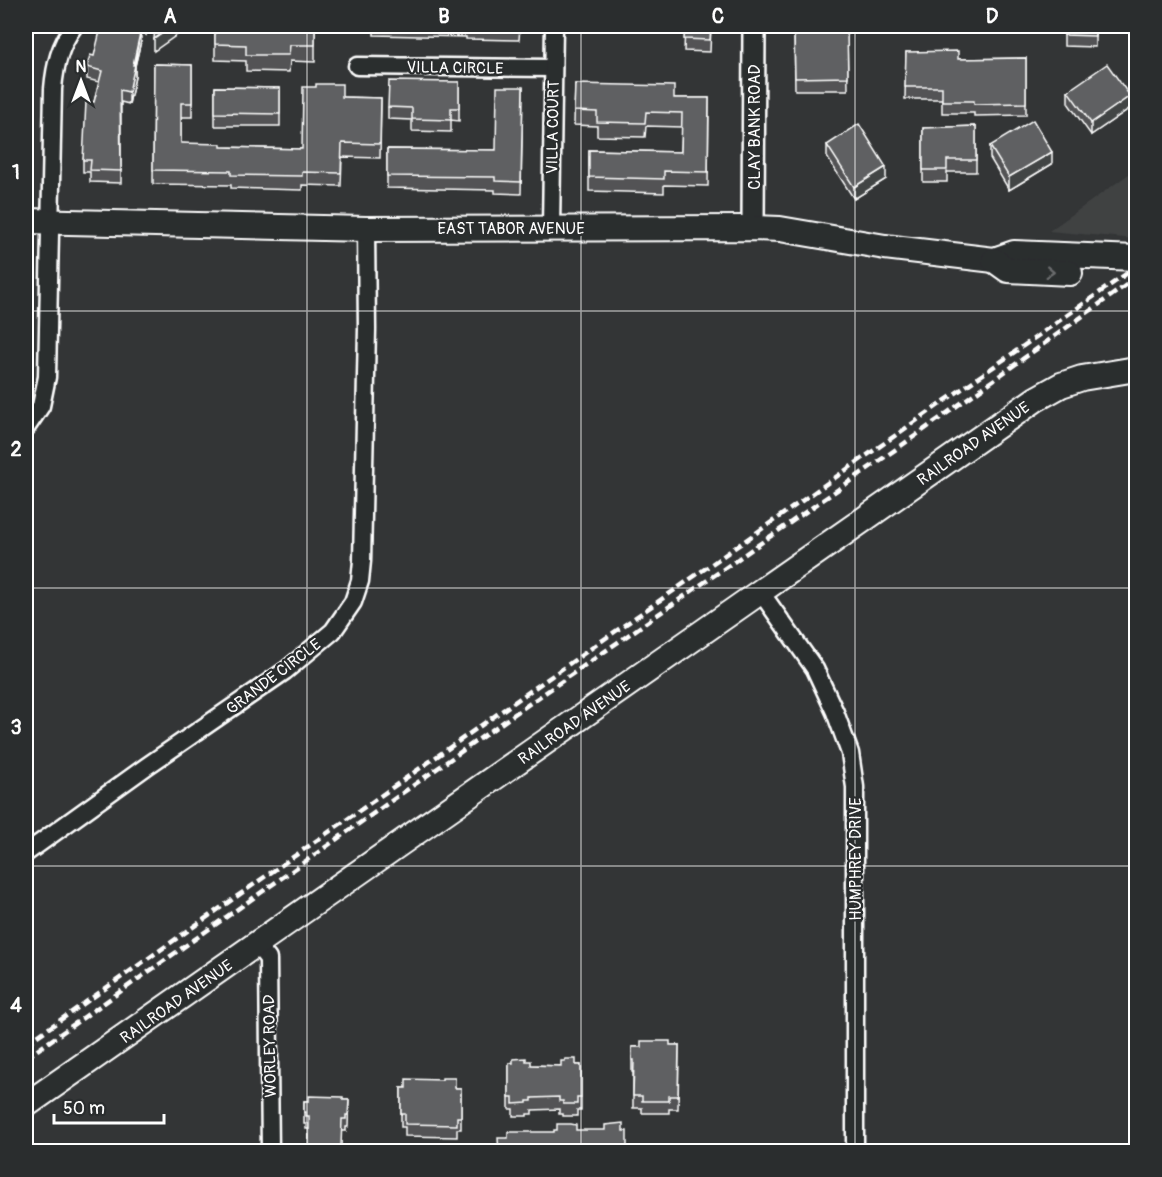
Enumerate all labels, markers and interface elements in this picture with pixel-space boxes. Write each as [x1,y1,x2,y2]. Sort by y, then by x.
text: A [164,4,177,29]
text: B [438,4,450,29]
text: C [712,4,724,29]
text: D [986,4,999,29]
north arrow [51,51,111,111]
text: N [76,57,87,77]
street label: VILLA CIRCLE [406,57,504,79]
street label: CLAY BANK ROAD [745,64,765,190]
street label: VILLA COURT [542,80,564,174]
text: 1 [12,160,20,185]
street label: EAST TABOR AVENUE [438,219,584,239]
one-way arrow [1045,265,1054,278]
street label: RAILROAD AVENUE [913,398,1034,490]
text: 2 [10,437,22,462]
street label: GRANDE CIRCLE [222,635,325,719]
street label: RAILROAD AVENUE [514,677,635,769]
text: 3 [10,715,22,740]
street label: HUMPHREY DRIVE [846,797,866,921]
street label: RAILROAD AVENUE [116,956,237,1048]
text: 4 [10,993,22,1018]
street label: WORLEY ROAD [259,994,281,1098]
scale bar [54,1087,164,1125]
text: 50 m [63,1097,105,1120]

